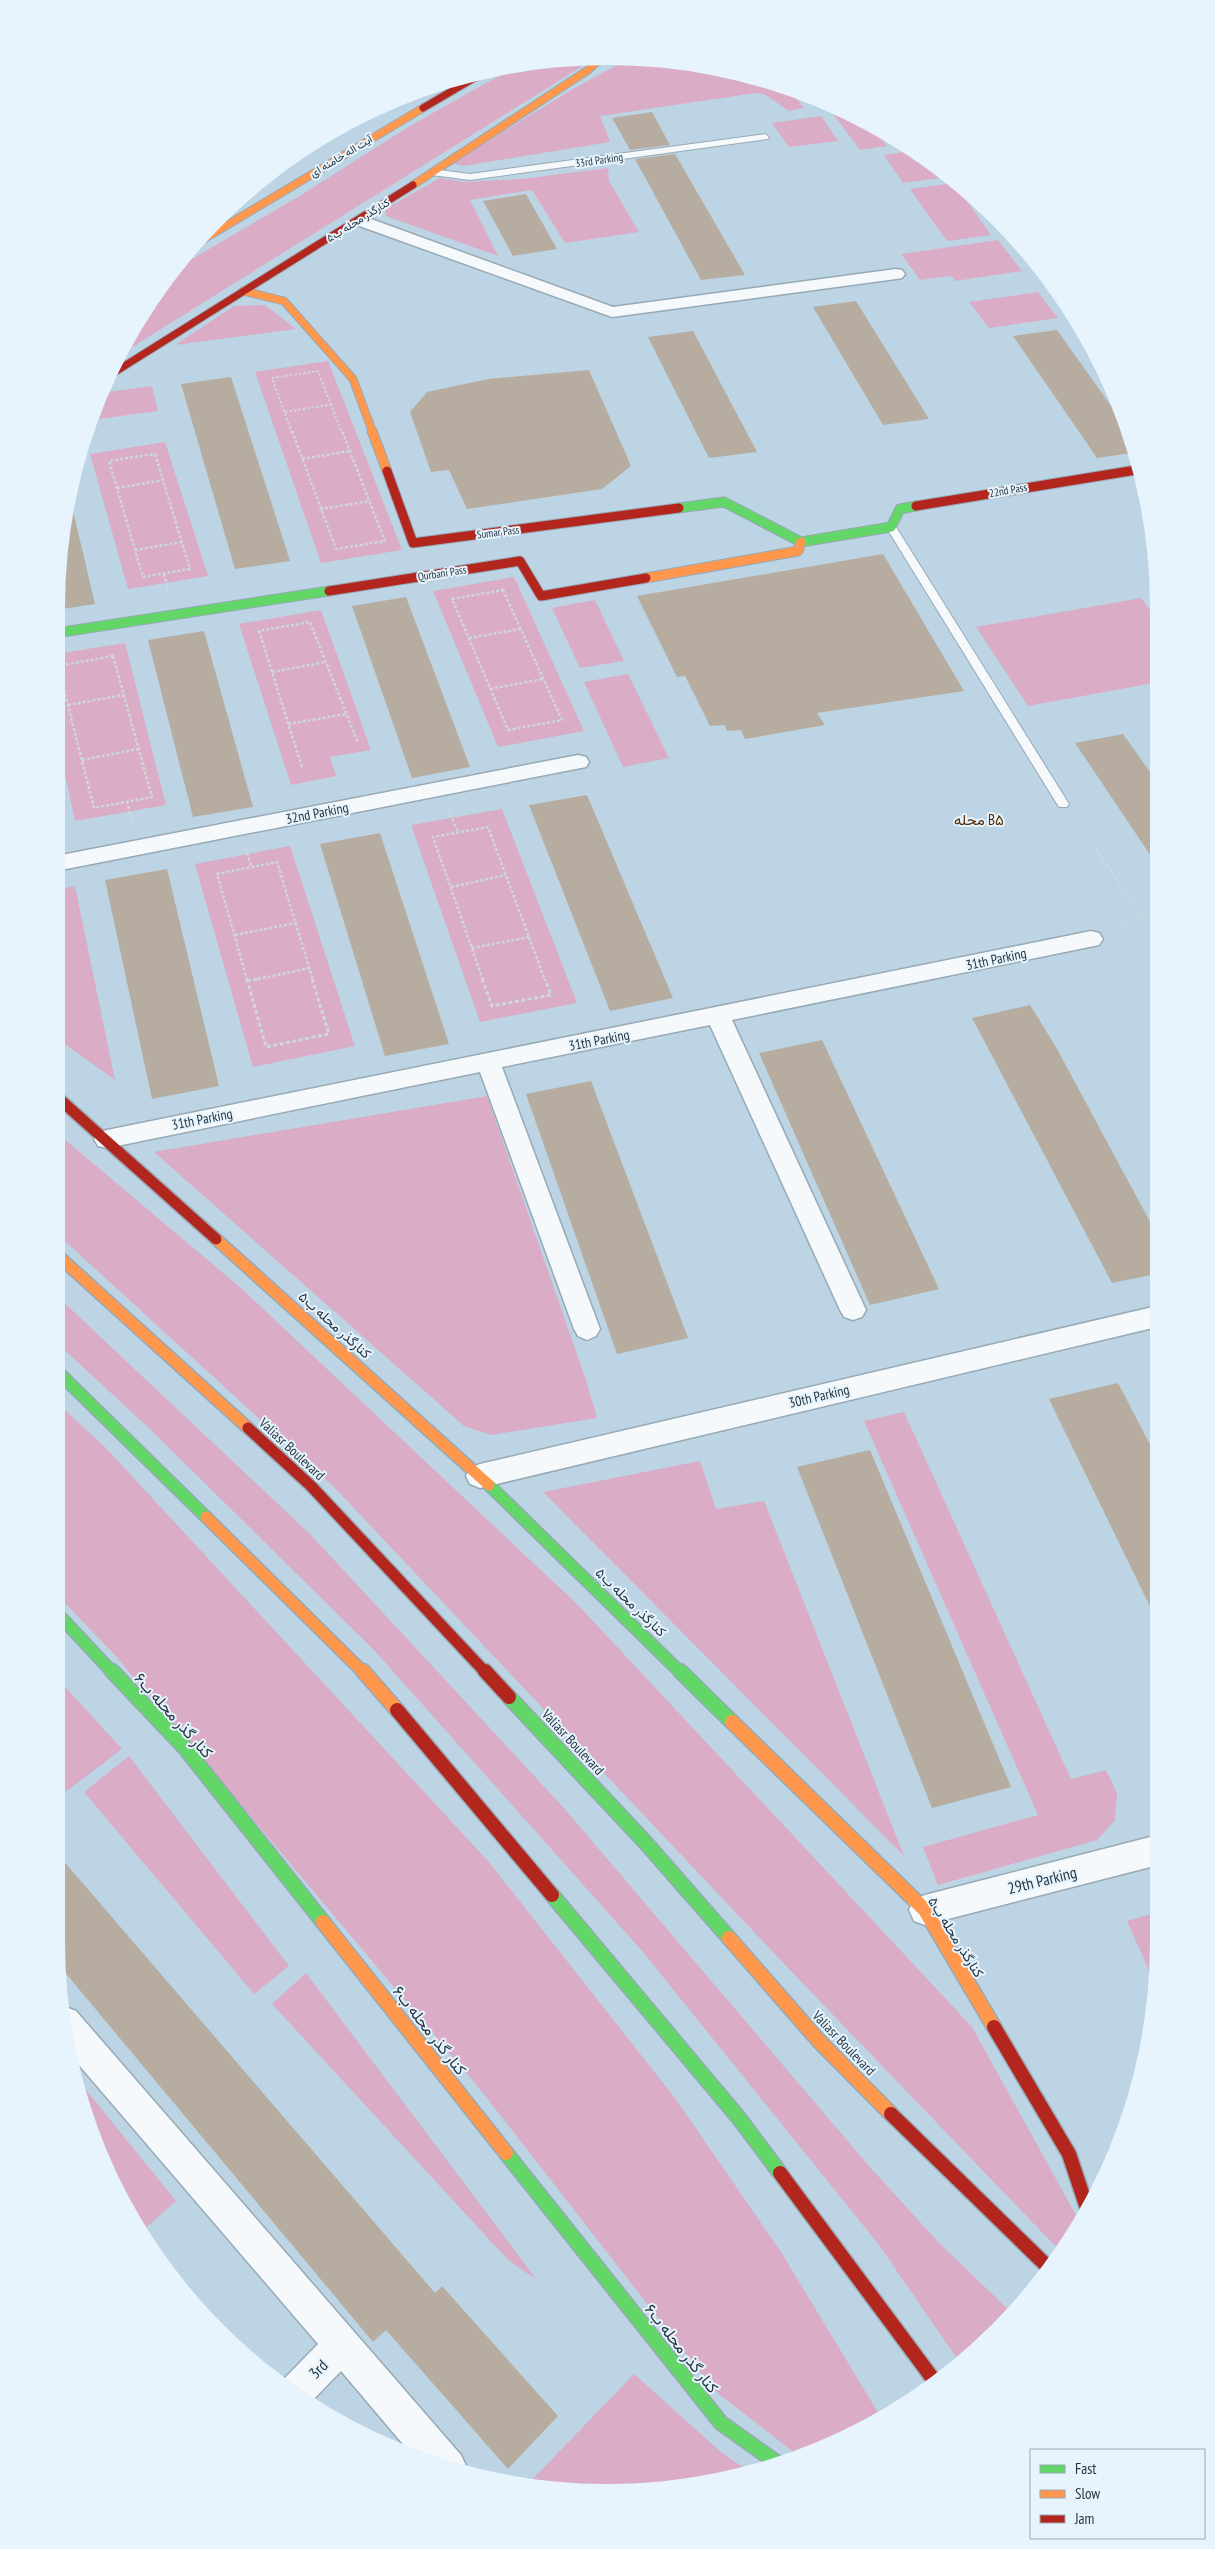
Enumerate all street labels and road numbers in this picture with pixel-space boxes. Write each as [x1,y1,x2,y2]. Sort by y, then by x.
street label: آیت اله خامنه ای [307,131,376,180]
street label: 33rd Parking [574,150,624,170]
street label: کنارگذر محله ب۵ [324,195,392,245]
street label: 22nd Pass [988,480,1028,500]
street label: Sumar Pass [476,522,520,542]
street label: Qurbani Pass [417,562,468,584]
street label: 32nd Parking [284,798,350,828]
street label: 31th Parking [964,944,1028,974]
street label: 31th Parking [567,1025,631,1055]
street label: 31th Parking [170,1104,234,1134]
street label: کنارگذر محله ب۵ [295,1288,375,1362]
street label: 30th Parking [787,1380,851,1412]
street label: Valiasr Boulevard [255,1413,329,1484]
street label: کنارگذر محله ب۵ [592,1564,670,1640]
street label: کنار گذر محله ب۶ [130,1668,218,1763]
street label: Valiasr Boulevard [537,1705,608,1779]
street label: 29th Parking [1005,1862,1079,1898]
street label: کنارگذر محله ب۵ [924,1893,988,1981]
street label: کنار گذر محله ب۶ [388,1981,471,2079]
street label: Valiasr Boulevard [808,2006,879,2079]
street label: کنار گذر محله ب۶ [640,2299,723,2397]
street label: 3rd [304,2355,332,2383]

